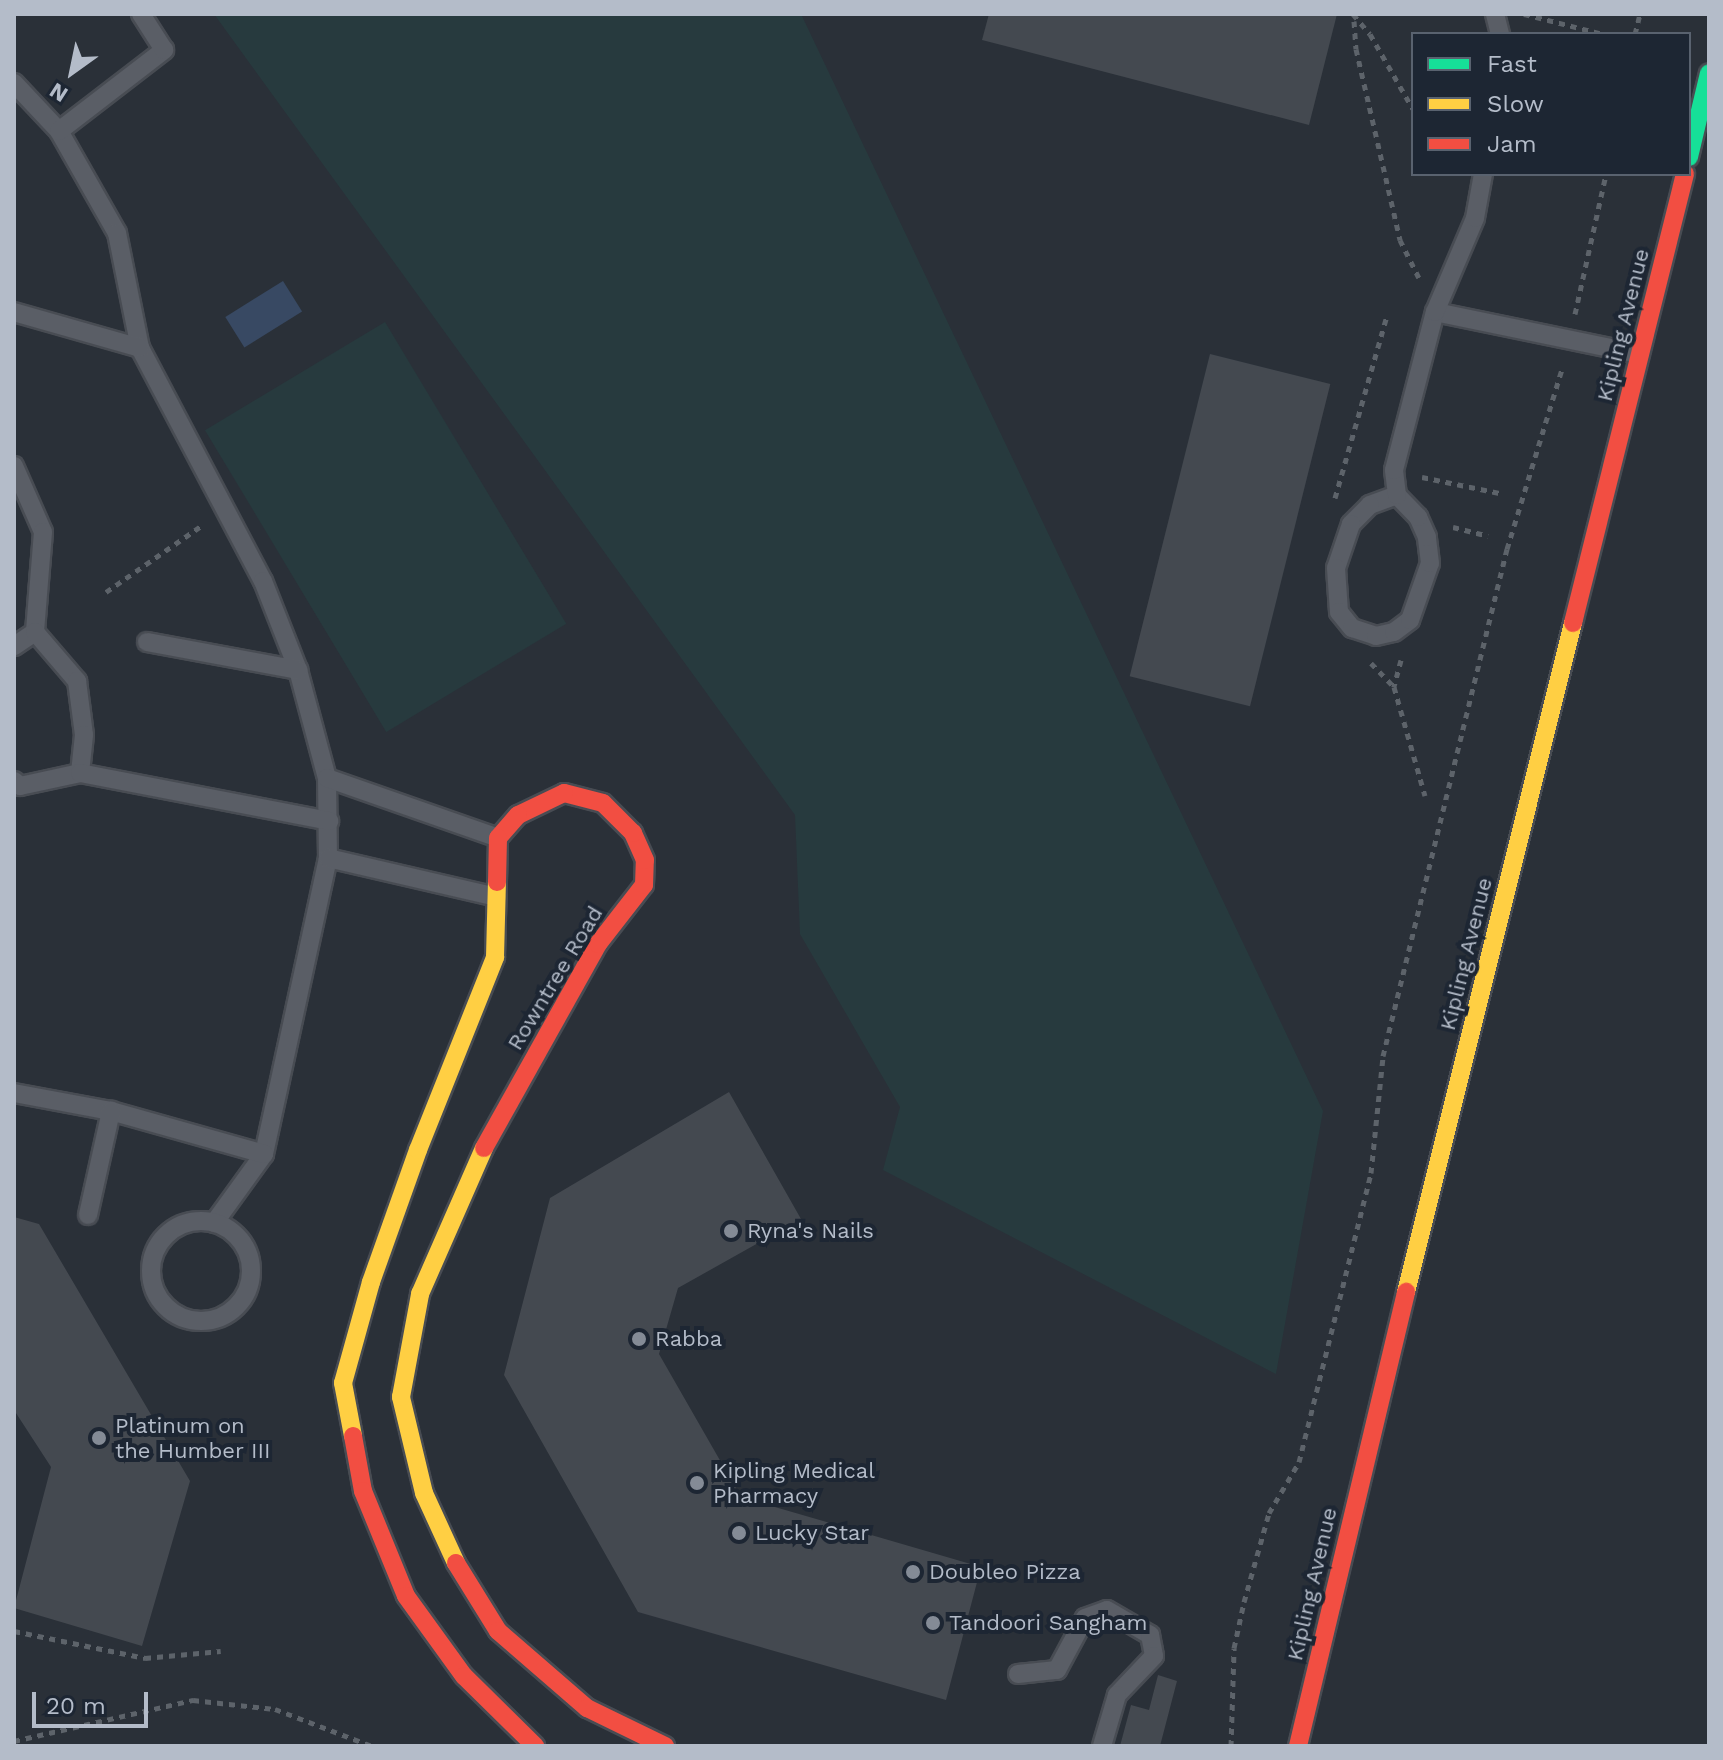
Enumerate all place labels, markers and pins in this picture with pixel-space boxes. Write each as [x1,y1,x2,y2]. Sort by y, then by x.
place label: Ryna's Nails [747,1218,874,1244]
marker: Ryna's Nails [722,1222,740,1240]
place label: Rabba [655,1326,722,1352]
marker: Rabba [630,1330,648,1348]
place label: Platinum on the Humber III [115,1412,271,1464]
marker: Platinum on the Humber III [90,1429,108,1447]
place label: Kipling Medical Pharmacy [713,1457,875,1508]
marker: Kipling Medical Pharmacy [688,1474,706,1492]
place label: Lucky Star [755,1520,870,1546]
marker: Lucky Star [730,1524,748,1542]
place label: Doubleo Pizza [929,1559,1081,1585]
marker: Doubleo Pizza [904,1563,922,1581]
place label: Tandoori Sangham [949,1610,1147,1636]
marker: Tandoori Sangham [924,1614,942,1632]

